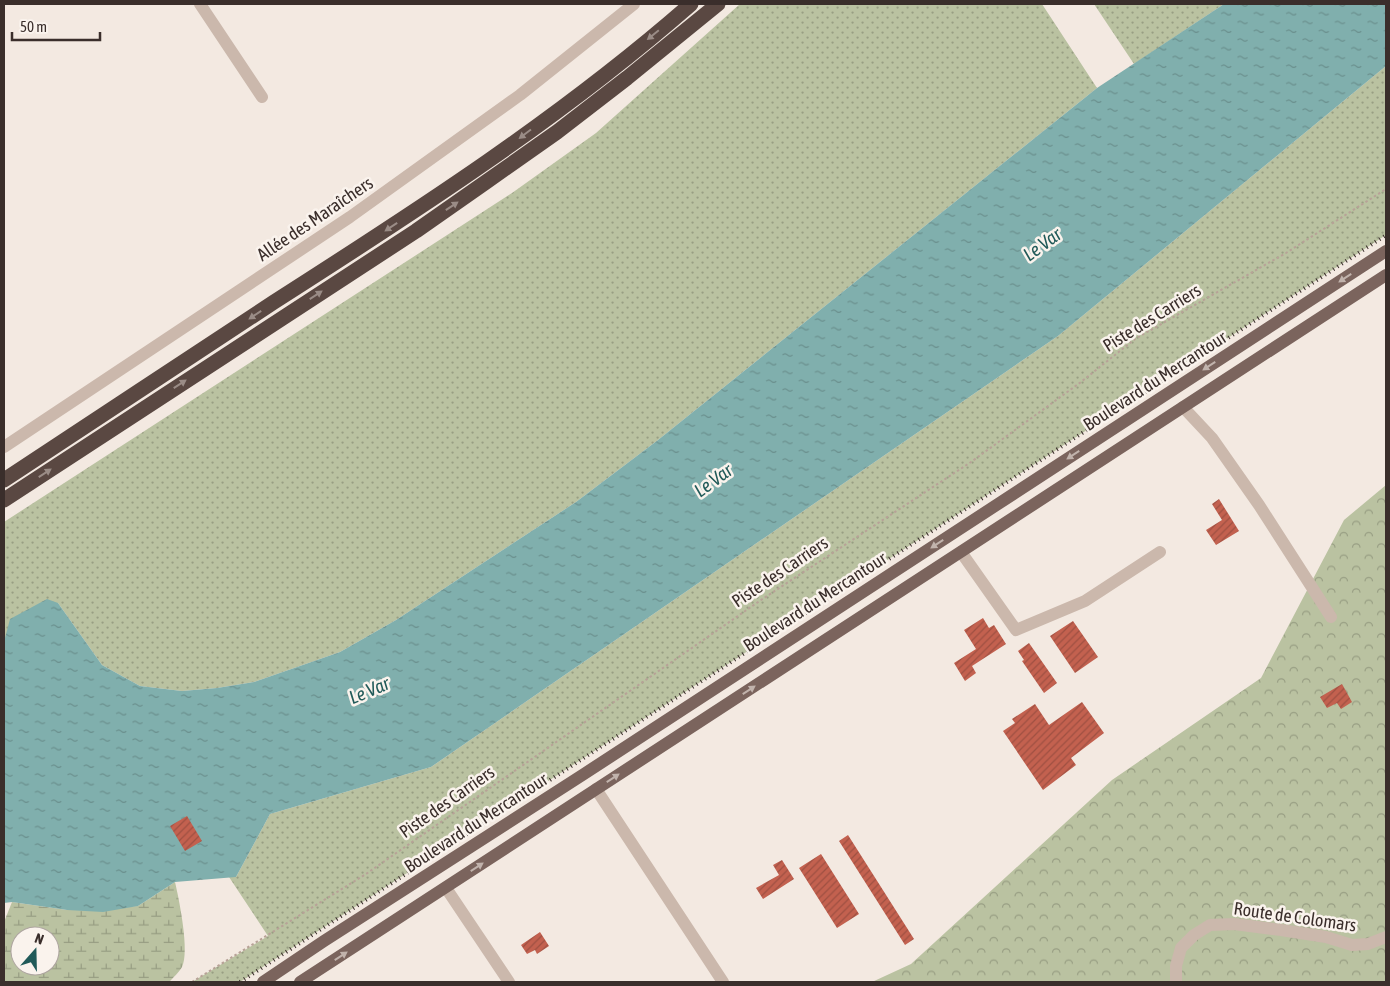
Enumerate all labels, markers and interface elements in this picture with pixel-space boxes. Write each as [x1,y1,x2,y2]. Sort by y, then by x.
scale bar [12,10,100,42]
text: 50 m [20,18,47,35]
one-way arrow [647,29,660,40]
one-way arrow [519,129,532,140]
street label: Allée des Maraîchers [253,172,377,265]
one-way arrow [446,201,459,211]
one-way arrow [384,222,398,231]
water label: Le Var [1019,222,1066,265]
one-way arrow [1339,273,1352,282]
street label: Piste des Carriers [1099,279,1204,356]
one-way arrow [310,290,323,300]
one-way arrow [248,310,261,320]
street label: Boulevard du Mercantour [1079,326,1231,435]
one-way arrow [1203,361,1216,371]
one-way arrow [174,379,187,388]
one-way arrow [1067,450,1080,460]
water label: Le Var [690,458,737,501]
one-way arrow [38,468,51,478]
street label: Piste des Carriers [728,532,832,611]
one-way arrow [930,539,944,549]
street label: Boulevard du Mercantour [739,547,891,656]
water label: Le Var [345,671,394,708]
one-way arrow [743,685,756,694]
street label: Piste des Carriers [395,761,498,842]
street label: Boulevard du Mercantour [400,768,552,877]
one-way arrow [606,773,620,783]
one-way arrow [471,862,484,872]
street label: Route de Colomars [1232,898,1358,936]
north arrow [10,926,60,976]
text: N [33,930,46,948]
one-way arrow [334,951,347,960]

